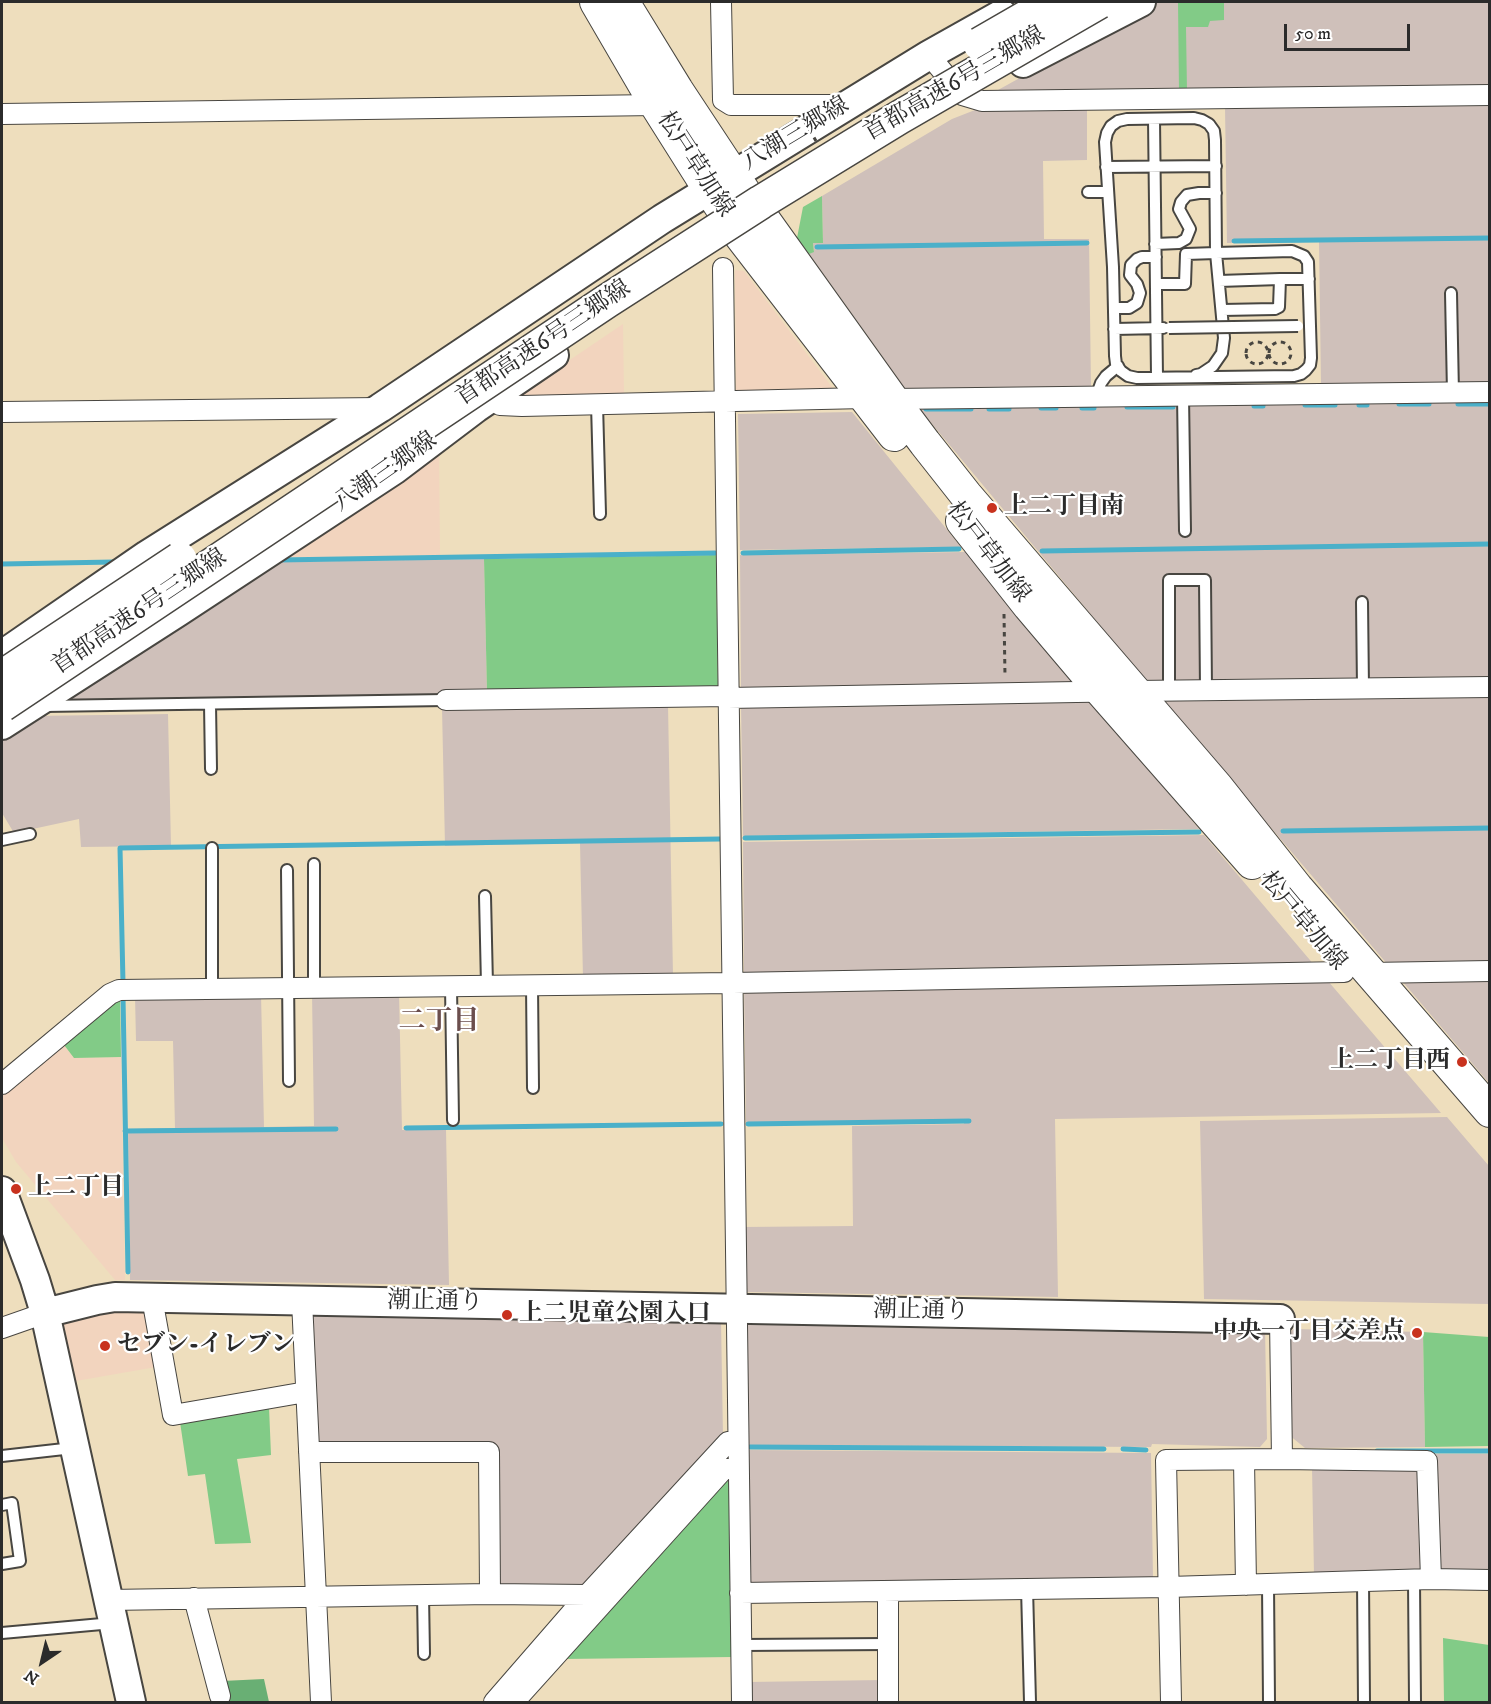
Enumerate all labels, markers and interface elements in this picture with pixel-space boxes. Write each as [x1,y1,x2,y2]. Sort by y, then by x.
scale bar [1287,12,1413,50]
street label: 首都高速6号三郷線 [859,21,1051,149]
text: 50 m [1295,23,1331,45]
street label: 八潮三郷線 [737,92,855,178]
street label: 松戸草加線 [649,107,739,223]
street label: 首都高速6号三郷線 [451,275,637,413]
street label: 八潮三郷線 [329,427,443,519]
place label: 上二丁目南 [1004,494,1124,522]
street label: 松戸草加線 [939,497,1035,609]
marker: 上二丁目南 [985,501,999,515]
street label: 首都高速6号三郷線 [47,544,233,682]
street label: 松戸草加線 [1252,867,1352,977]
district label: 二丁目 [399,1007,479,1039]
place label: 上二丁目西 [1330,1048,1450,1076]
marker: 上二丁目西 [1455,1055,1469,1069]
place label: 上二丁目 [28,1175,124,1203]
marker: 上二丁目 [9,1182,23,1196]
street label: 潮止通り [387,1288,483,1318]
street label: 潮止通り [873,1297,969,1327]
place label: 上二児童公園入口 [519,1301,711,1329]
marker: 上二児童公園入口 [500,1308,514,1322]
place label: 中央一丁目交差点 [1213,1319,1405,1347]
marker: 中央一丁目交差点 [1410,1326,1424,1340]
place label: セブン-イレブン [117,1332,295,1360]
marker: セブン-イレブン [98,1339,112,1353]
north arrow [12,1632,72,1692]
text: N [21,1665,43,1689]

